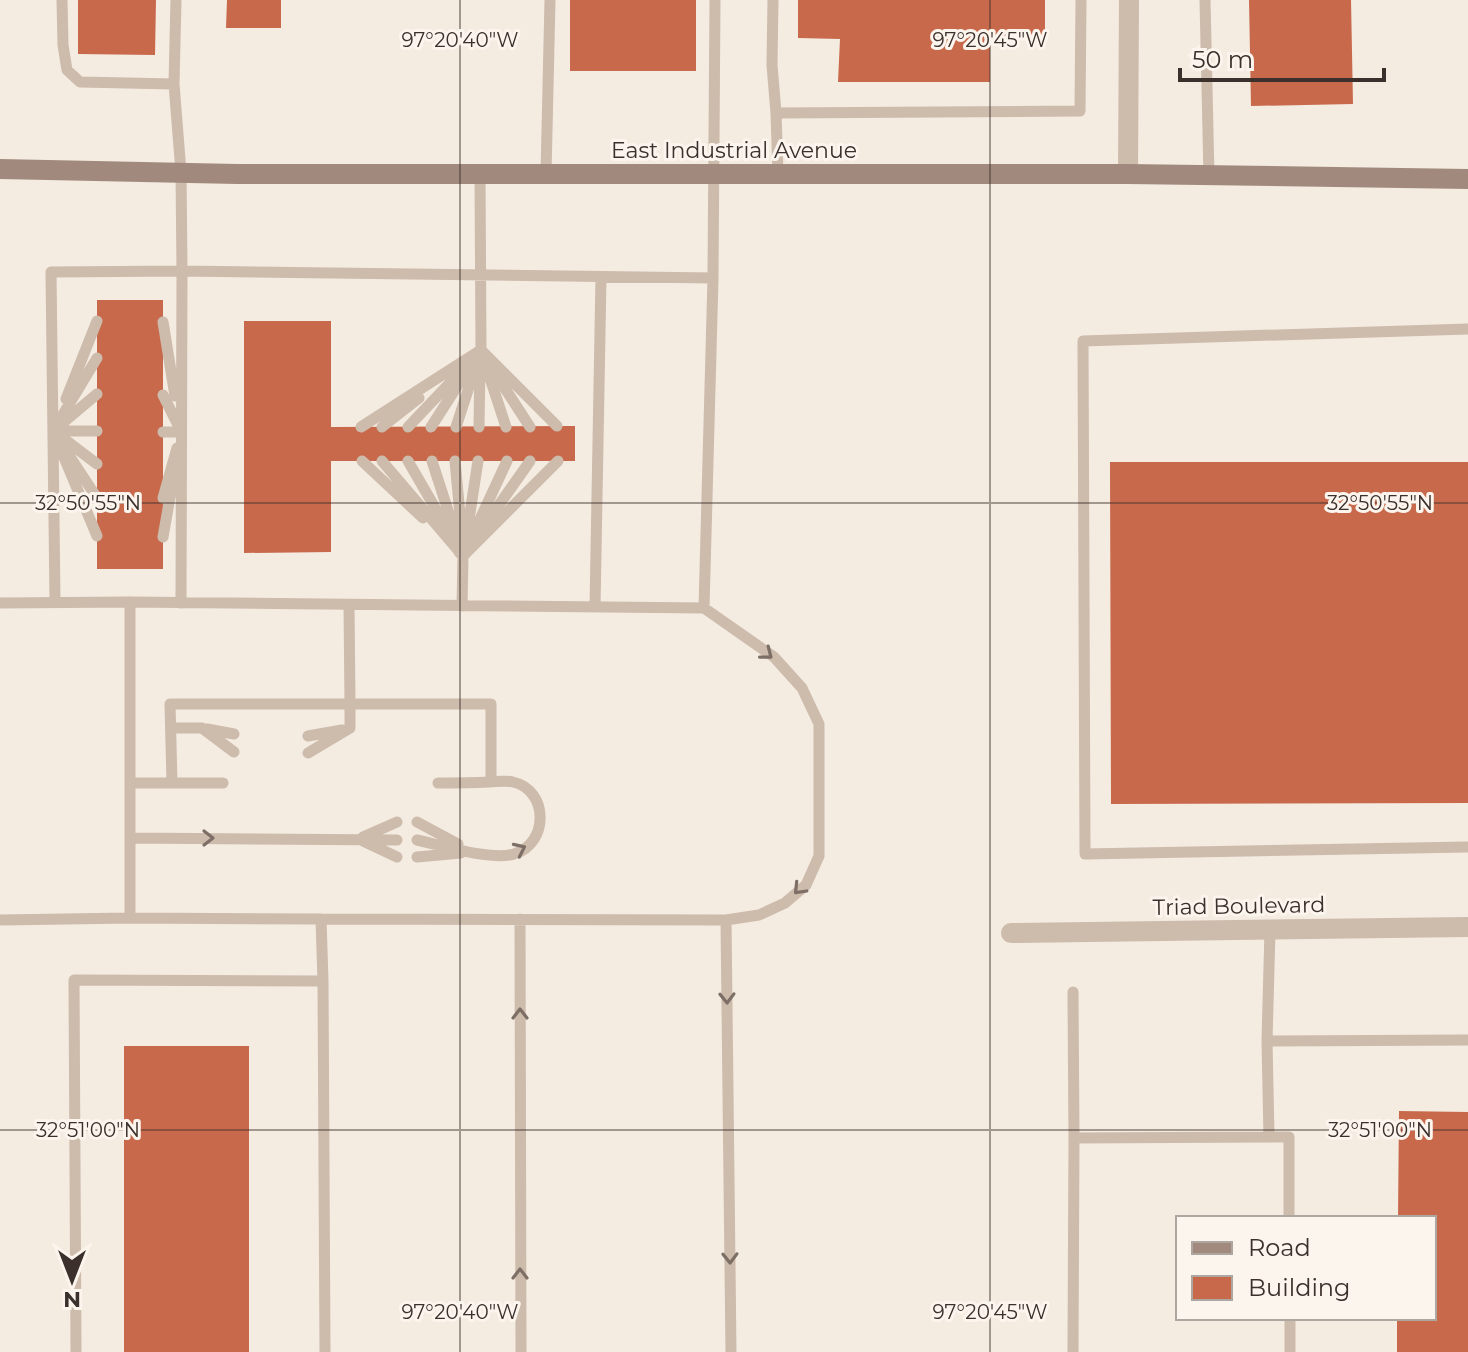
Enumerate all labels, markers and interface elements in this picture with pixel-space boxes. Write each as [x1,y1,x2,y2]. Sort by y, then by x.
text: 97°20'40"W [401,28,519,52]
text: 97°20'45"W [933,28,1048,52]
scale bar [1180,32,1384,82]
text: 50 m [1192,45,1253,74]
street label: East Industrial Avenue [611,137,857,164]
text: 32°50'55"N [35,491,141,515]
text: 32°50'55"N [1327,491,1433,515]
one-way arrow [758,644,772,659]
one-way arrow [202,829,215,847]
one-way arrow [511,843,526,859]
one-way arrow [794,880,808,894]
street label: Triad Boulevard [1152,891,1326,921]
one-way arrow [718,992,736,1005]
one-way arrow [511,1007,529,1020]
text: 32°51'00"N [36,1118,140,1142]
text: 32°51'00"N [1328,1118,1432,1142]
legend [1176,1216,1436,1320]
text: Road [1248,1233,1311,1262]
north arrow [32,1240,112,1320]
one-way arrow [721,1252,739,1265]
one-way arrow [511,1267,529,1280]
text: Building [1248,1273,1351,1302]
text: N [63,1286,81,1313]
text: 97°20'40"W [401,1300,519,1324]
text: 97°20'45"W [933,1300,1048,1324]

